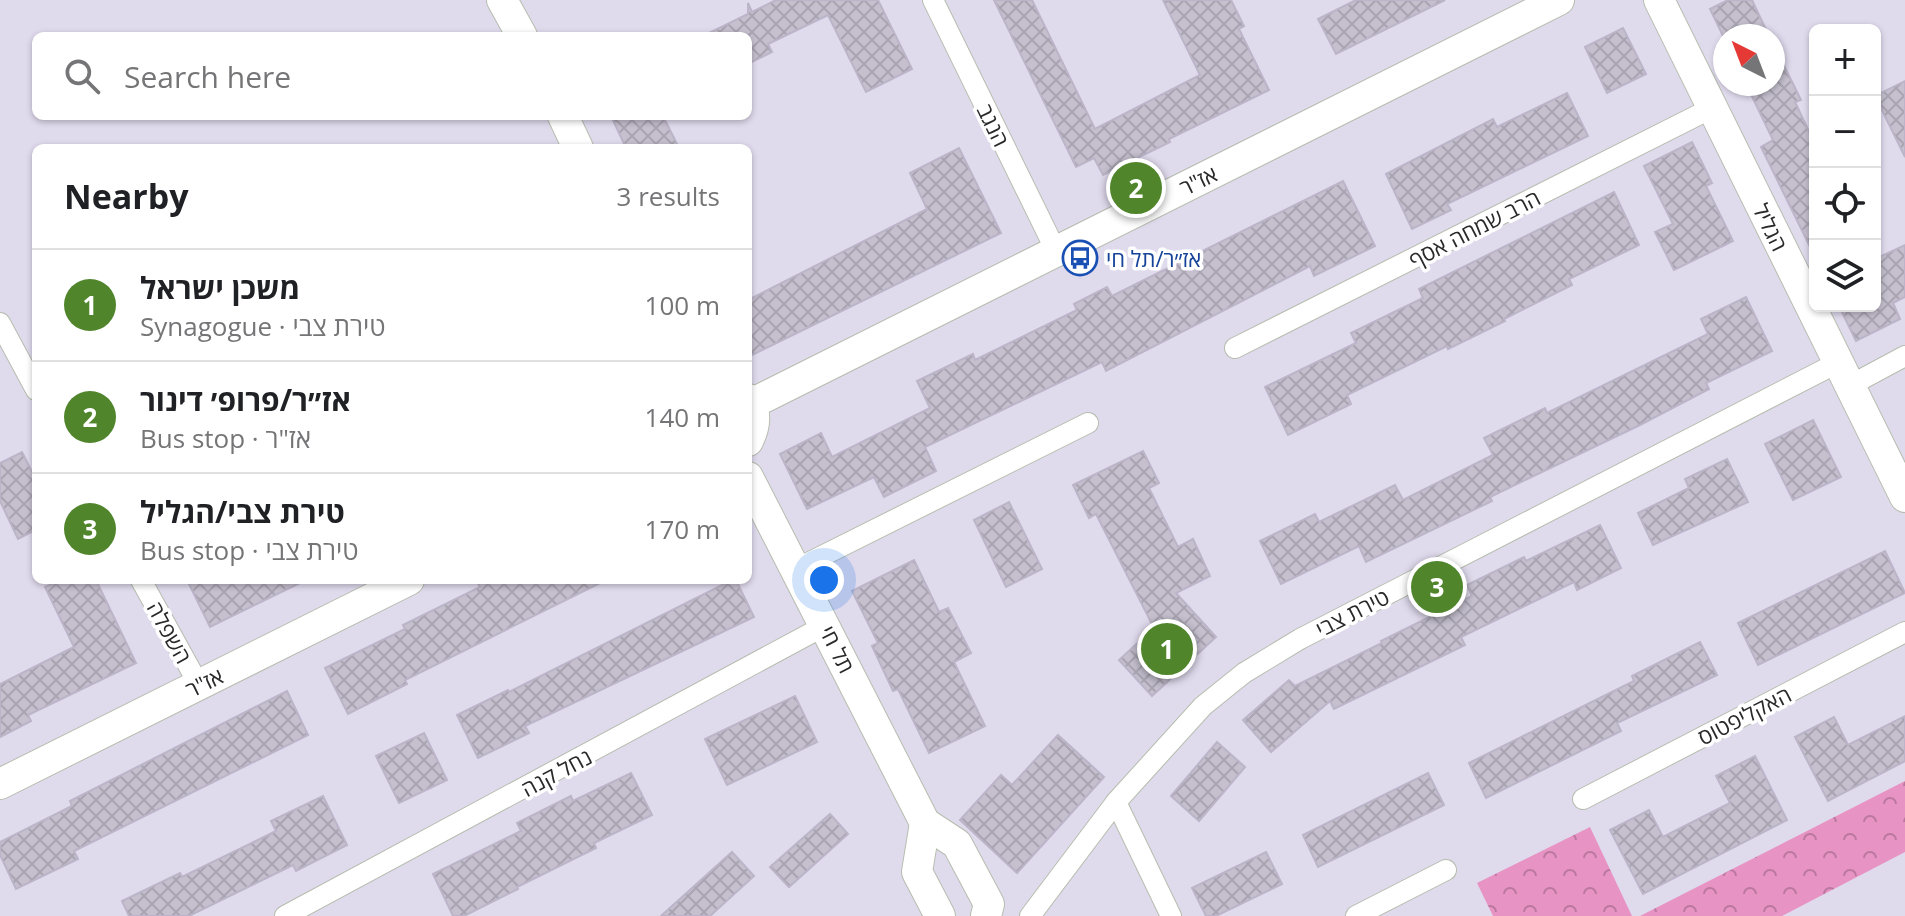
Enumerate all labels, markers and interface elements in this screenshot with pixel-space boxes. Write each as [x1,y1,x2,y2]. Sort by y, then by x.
north arrow [1713,24,1785,96]
map controls [1809,24,1881,312]
button: + [1809,24,1881,96]
search box [32,32,752,120]
icon: search [60,54,104,98]
text: Search here [124,56,291,97]
button: − [1809,96,1881,168]
street label: הנגב [971,99,1017,151]
pin: 2 [1110,158,1162,218]
street label: אז"ר [1174,158,1222,202]
button: locate [1809,168,1881,240]
text: Nearby [64,173,189,219]
text: 3 results [617,178,720,214]
street label: הרב שמחה אסף [1403,182,1545,274]
street label: הגליל [1747,198,1795,256]
bus stop icon: אז״ר/תל חי [1061,239,1099,277]
button: layers [1809,240,1881,312]
place label: אז״ר/תל חי [1106,243,1201,273]
text: משכן ישראל [140,267,300,308]
text: 1 [83,287,97,323]
text: 100 m [645,287,720,323]
text: Synagogue · טירת צבי [140,308,386,344]
text: אז״ר/פרופ׳ דינור [140,379,351,420]
text: 2 [83,399,97,435]
text: 140 m [645,399,720,435]
text: Bus stop · אז"ר [140,420,311,456]
text: טירת צבי/הגליל [140,491,345,532]
text: 3 [83,511,97,547]
text: 170 m [645,511,720,547]
text: Bus stop · טירת צבי [140,532,359,568]
pin: 3 [1411,557,1463,617]
your location [804,560,844,600]
street label: טירת צבי [1310,581,1394,643]
street label: השפלה [141,595,199,669]
pin: 1 [1141,619,1193,679]
street label: תל חי [813,620,863,678]
street label: אז"ר [180,660,228,704]
street label: האקליפטוס [1692,679,1796,751]
street label: נחל קנה [515,741,597,803]

